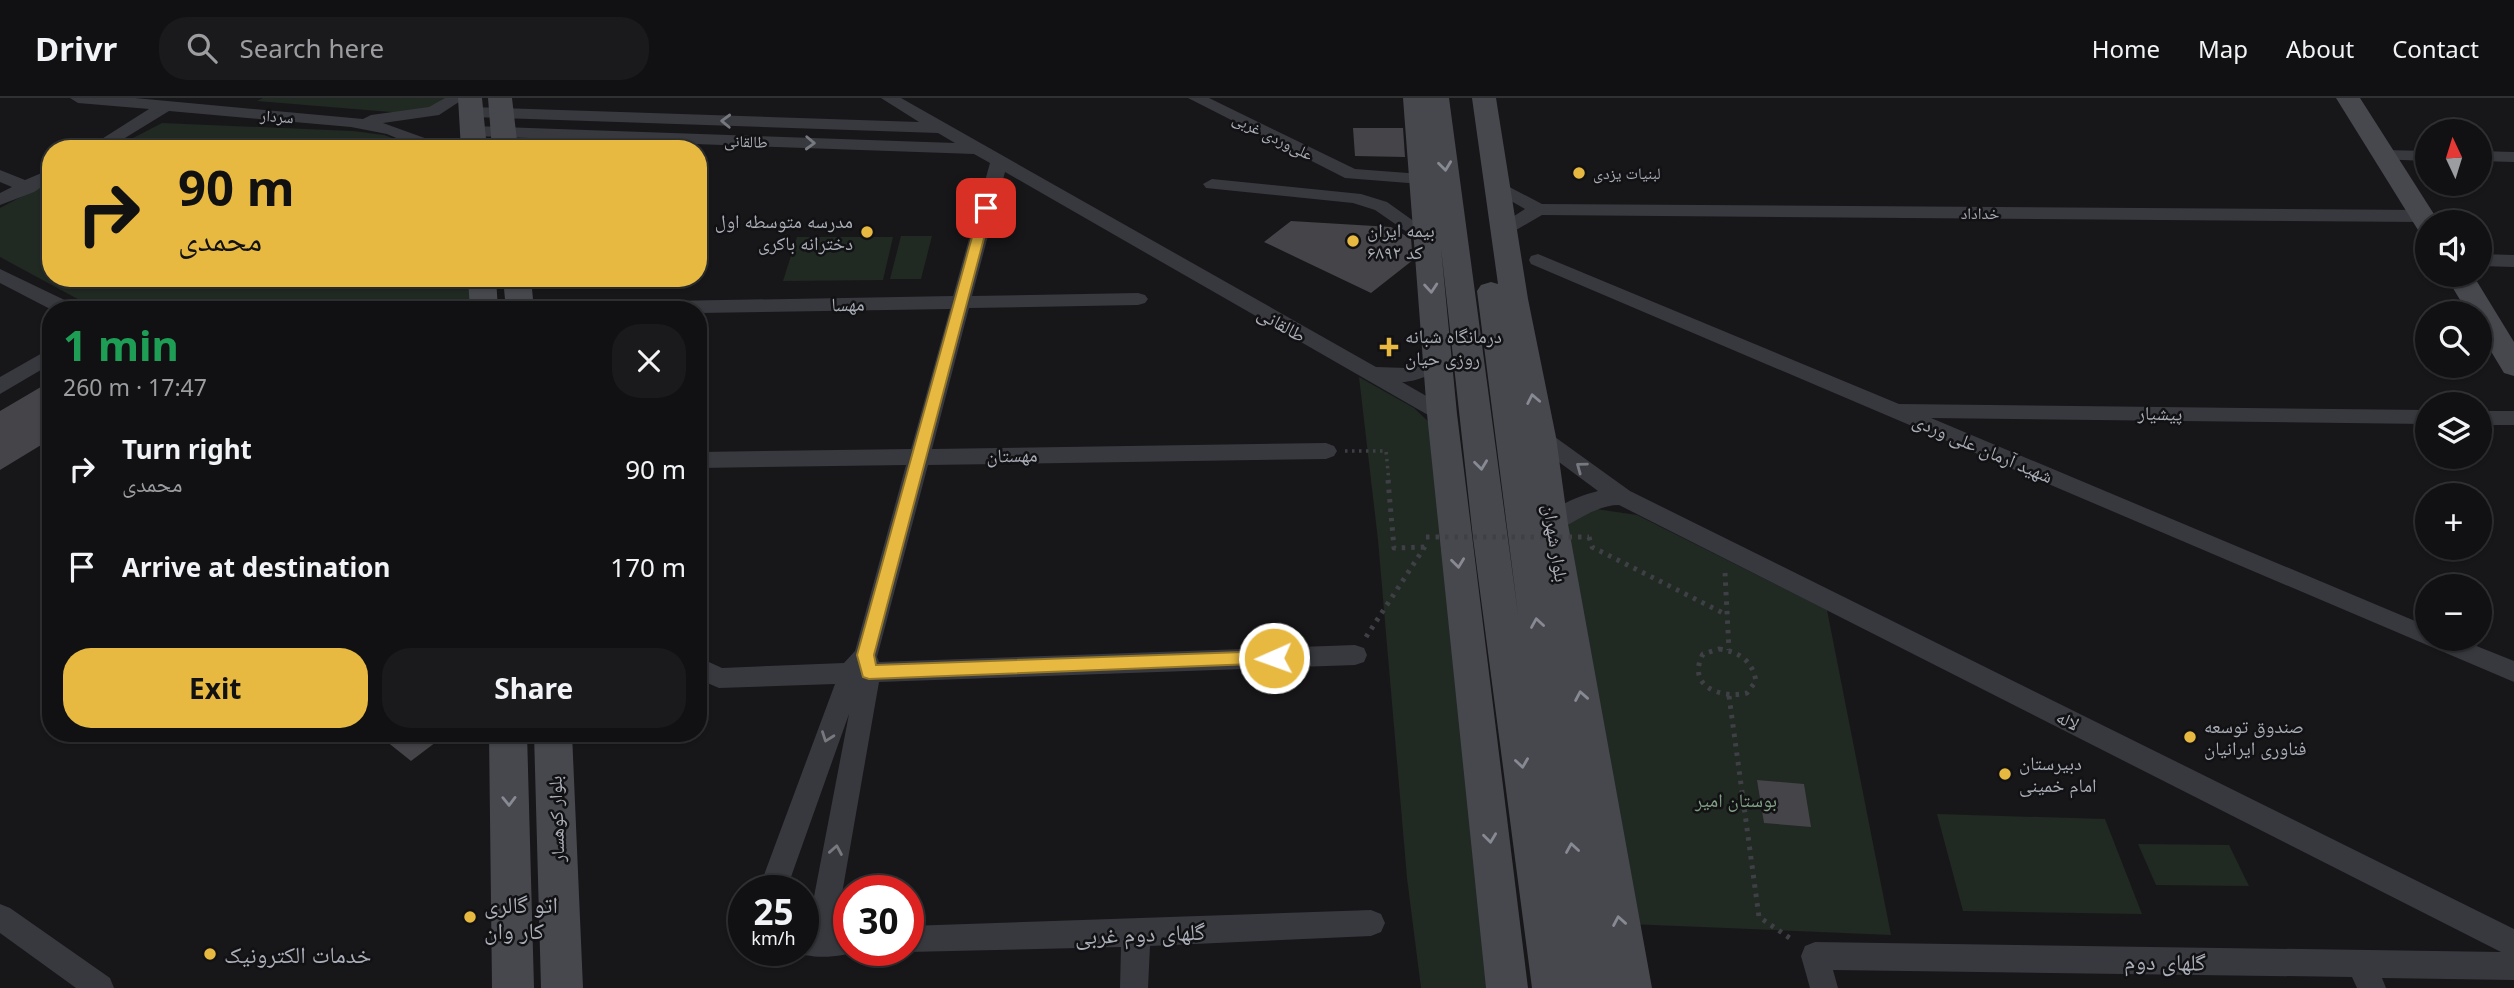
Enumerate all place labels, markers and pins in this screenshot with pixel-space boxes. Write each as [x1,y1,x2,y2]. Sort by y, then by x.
place label: لبنیات یزدی [1593,162,1661,184]
marker: لبنیات یزدی [1571,165,1587,181]
pin [956,178,1016,238]
place label: مدرسه متوسطه اول دخترانه باکری [715,208,853,256]
place label: بیمه ایران کد ۶۸۹۲ [1367,217,1435,265]
marker: مدرسه متوسطه اول دخترانه باکری [859,224,875,240]
marker: بیمه ایران کد ۶۸۹۲ [1345,233,1361,249]
place label: درمانگاه شبانه روزی حیان [1405,323,1502,371]
marker: درمانگاه شبانه روزی حیان [1379,337,1399,357]
place label: صندوق توسعه فناوری ایرانیان [2204,713,2307,761]
marker: صندوق توسعه فناوری ایرانیان [2182,729,2198,745]
place label: دبیرستان امام خمینی [2019,750,2097,799]
marker: دبیرستان امام خمینی [1997,766,2013,782]
place label: اتو گالری کار وان [484,888,558,946]
marker: اتو گالری کار وان [462,909,478,925]
place label: خدمات الکترونیک [224,938,371,970]
marker: خدمات الکترونیک [202,946,218,962]

